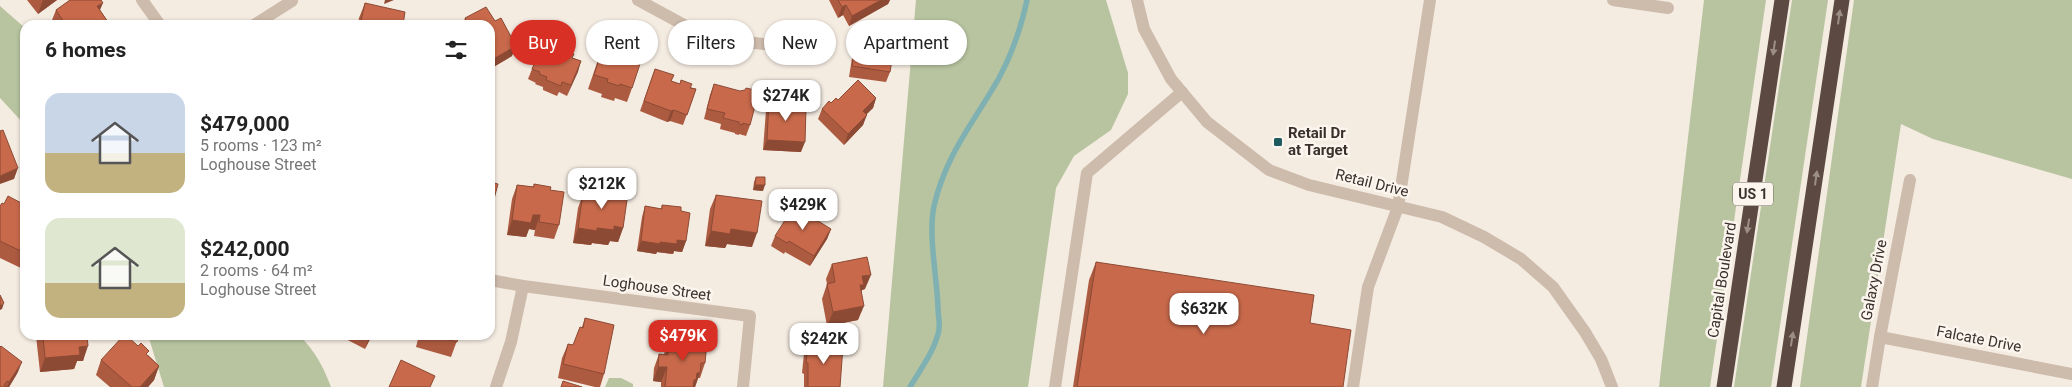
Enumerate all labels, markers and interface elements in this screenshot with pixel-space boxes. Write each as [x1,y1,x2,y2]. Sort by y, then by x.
one-way arrow [1835,9,1843,25]
chip: Buy [510,20,576,65]
chip: Rent [586,20,658,65]
chip: Filters [668,20,754,65]
chip: New [764,20,836,65]
chip: Apartment [846,20,967,65]
icon: filters [442,36,470,64]
text: 6 homes [45,38,126,62]
one-way arrow [1770,41,1778,57]
pin: $274K [751,80,821,122]
text: $274K [763,86,809,105]
text: $479,000 [200,112,290,136]
icon: home [85,113,145,173]
place label: Retail Dr at Target [1288,124,1348,159]
text: 5 rooms · 123 m² [200,136,322,155]
marker: Retail Dr at Target [1272,136,1284,148]
text: Loghouse Street [200,155,316,174]
street label: Retail Drive [1333,165,1411,201]
pin: $212K [567,168,637,210]
one-way arrow [1812,170,1820,186]
text: $212K [579,174,625,193]
road number: US 1 [1733,182,1773,205]
pin: $429K [768,188,838,231]
text: $429K [780,195,826,214]
one-way arrow [1744,219,1752,235]
street label: Capital Boulevard [1704,221,1740,339]
text: $242,000 [200,237,290,261]
icon: home [85,238,145,298]
street label: Galaxy Drive [1857,238,1891,322]
text: 2 rooms · 64 m² [200,261,313,280]
street label: Loghouse Street [602,271,712,305]
text: Loghouse Street [200,280,316,299]
pin: $632K [1169,292,1239,335]
text: $632K [1181,299,1227,318]
pin: $479K [648,320,718,362]
pin: $242K [789,322,859,365]
street label: Falcate Drive [1935,322,2023,356]
text: $479K [660,326,706,345]
text: $242K [801,329,847,348]
one-way arrow [1788,330,1796,346]

